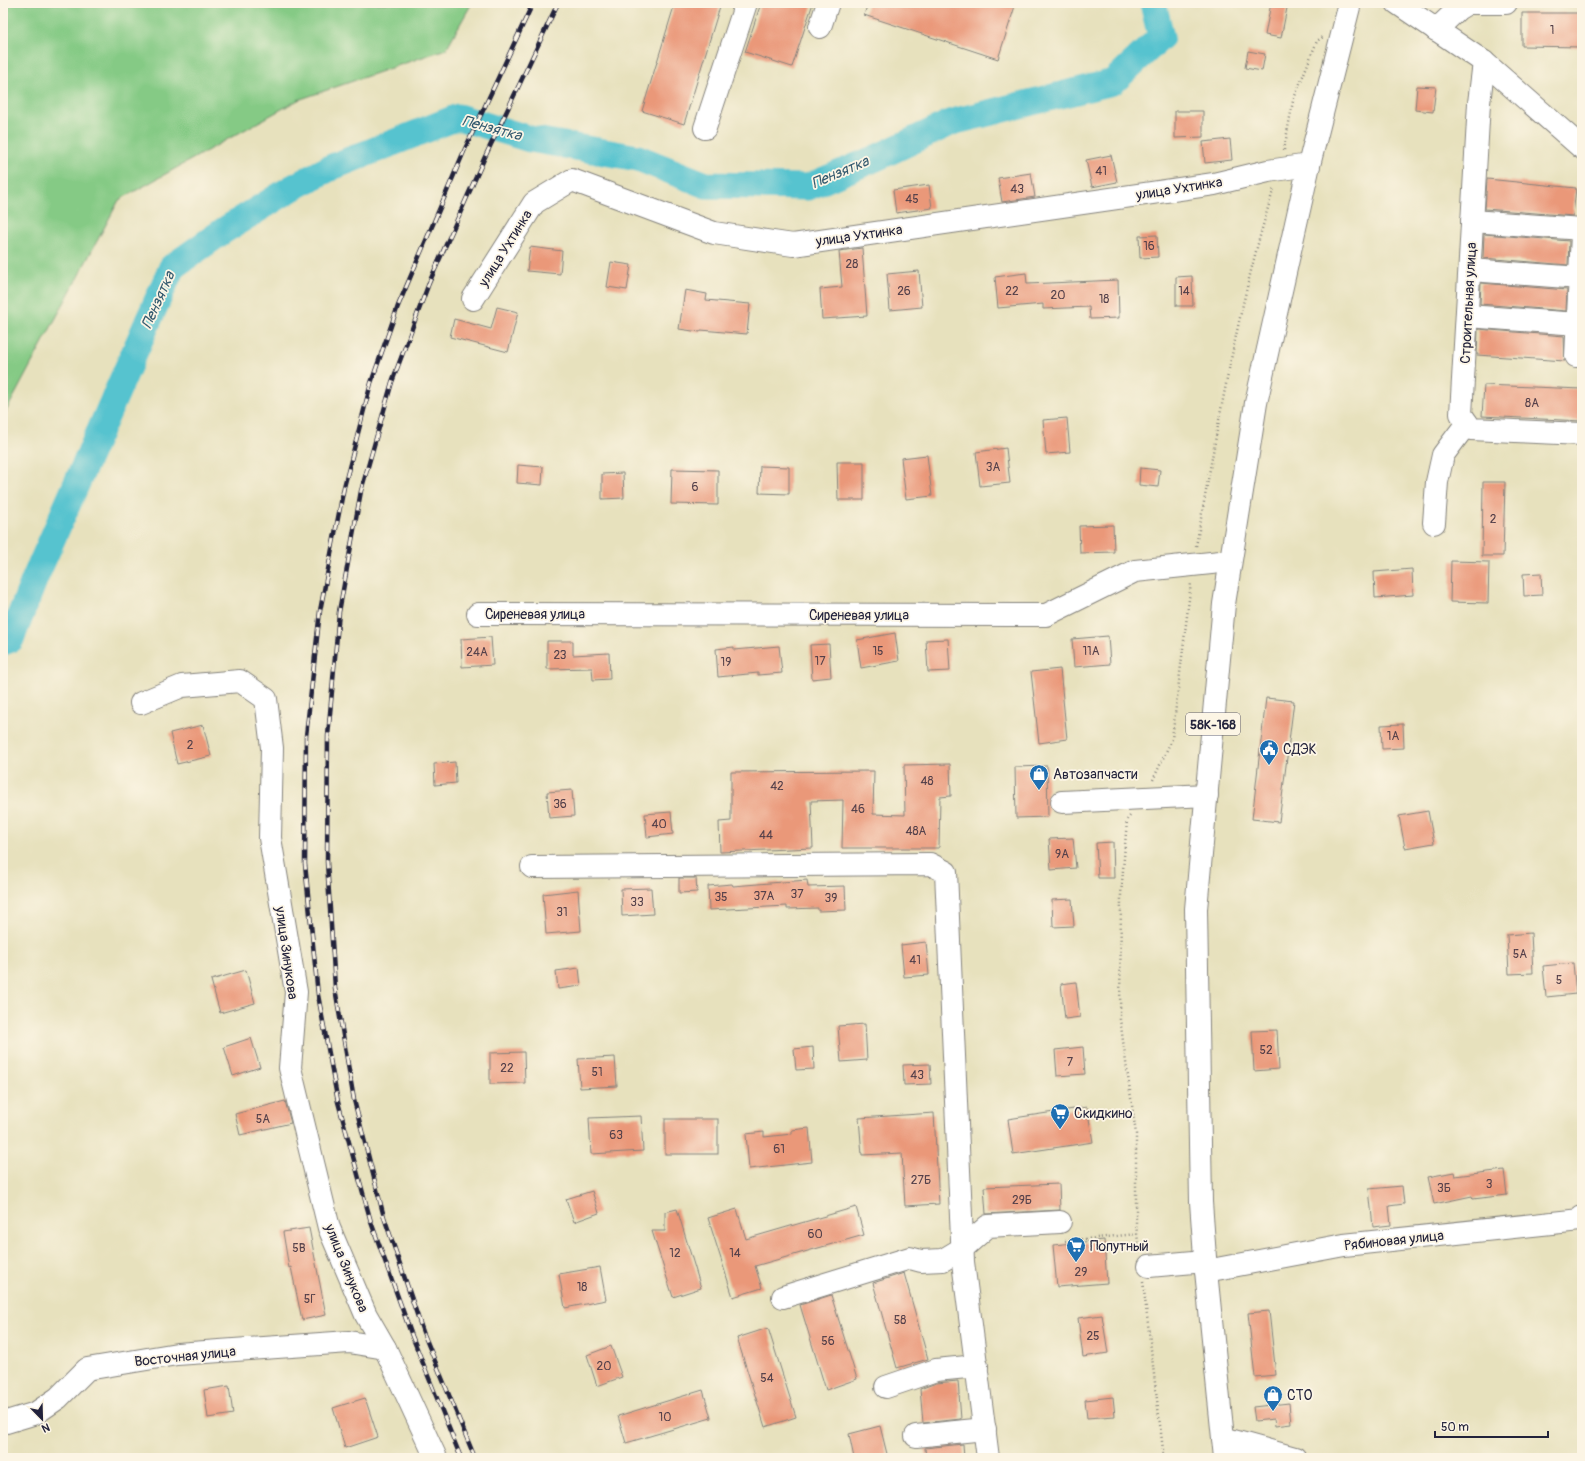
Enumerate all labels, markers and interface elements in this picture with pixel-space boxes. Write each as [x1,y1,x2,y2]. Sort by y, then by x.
house number: 1 [1550,23,1554,38]
water label: Пензятка [460,111,524,146]
water label: Пензятка [809,152,873,193]
house number: 41 [1095,164,1107,179]
street label: улица Ухтинка [1134,173,1224,204]
house number: 43 [1010,182,1024,197]
house number: 45 [905,192,919,207]
street label: улица Ухтинка [475,207,536,291]
street label: улица Ухтинка [814,221,903,250]
house number: 16 [1143,239,1155,254]
street label: Строительная улица [1457,242,1480,364]
house number: 28 [846,257,858,272]
water label: Пензятка [137,268,180,332]
house number: 26 [897,284,911,299]
house number: 22 [1005,284,1019,299]
house number: 14 [1178,284,1190,299]
house number: 20 [1051,288,1065,303]
house number: 18 [1099,292,1109,307]
house number: 8А [1525,396,1539,411]
house number: 3А [986,460,1000,475]
house number: 6 [692,480,699,495]
house number: 2 [1490,512,1497,527]
street label: Сиреневая улица [485,606,585,623]
street label: Сиреневая улица [809,607,909,624]
house number: 15 [872,644,884,659]
house number: 11А [1082,644,1100,659]
house number: 24А [466,645,488,660]
house number: 23 [553,648,567,663]
house number: 17 [814,654,826,669]
house number: 19 [721,655,731,670]
road number: 58К-168 [1186,713,1240,735]
house number: 1А [1387,729,1399,744]
house number: 2 [187,738,194,753]
public building icon: СДЭК [1258,738,1280,766]
place label: СДЭК [1283,741,1317,758]
shop icon: Автозапчасти [1028,763,1050,791]
place label: Автозапчасти [1053,766,1138,783]
house number: 48 [920,774,934,789]
house number: 42 [770,779,784,794]
house number: 36 [553,797,567,812]
house number: 46 [851,802,865,817]
house number: 40 [651,817,667,832]
house number: 48А [906,824,927,839]
house number: 44 [759,828,773,843]
house number: 9А [1055,847,1069,862]
house number: 37 [790,887,804,902]
house number: 37А [754,889,775,904]
house number: 35 [714,890,728,905]
house number: 39 [825,891,837,906]
house number: 33 [630,895,644,910]
street label: улица Зинукова [271,905,301,1001]
house number: 31 [556,905,568,920]
house number: 5А [1513,947,1527,962]
house number: 41 [909,953,921,968]
house number: 5 [1556,973,1562,988]
house number: 52 [1259,1043,1273,1058]
house number: 7 [1067,1055,1074,1070]
house number: 22 [500,1061,514,1076]
house number: 51 [591,1065,603,1080]
house number: 43 [910,1068,924,1083]
supermarket icon: Скидкино [1049,1102,1071,1130]
place label: Скидкино [1074,1105,1133,1122]
house number: 5А [256,1112,270,1127]
house number: 63 [609,1128,623,1143]
house number: 61 [773,1142,785,1157]
house number: 27Б [911,1173,931,1188]
house number: 3 [1486,1177,1493,1192]
house number: 3Б [1437,1181,1451,1196]
house number: 29Б [1012,1193,1032,1208]
street label: улица Зинукова [321,1221,372,1315]
house number: 60 [807,1227,823,1242]
street label: Рябиновая улица [1343,1227,1445,1254]
supermarket icon: Попутный [1065,1235,1087,1263]
place label: Попутный [1090,1238,1149,1255]
house number: 5В [292,1241,306,1256]
house number: 12 [669,1246,681,1261]
house number: 14 [729,1246,741,1261]
house number: 29 [1075,1265,1087,1280]
house number: 18 [577,1280,587,1295]
house number: 5Г [304,1292,316,1307]
house number: 58 [894,1313,906,1328]
house number: 25 [1086,1329,1100,1344]
house number: 56 [821,1334,835,1349]
street label: Восточная улица [134,1343,237,1370]
house number: 20 [597,1359,611,1374]
house number: 54 [760,1371,774,1386]
shop icon: СТО [1262,1384,1284,1412]
place label: СТО [1287,1387,1312,1404]
north arrow [22,1399,62,1439]
house number: 10 [659,1410,671,1425]
scale bar [1435,1413,1548,1439]
text: N [39,1420,52,1435]
text: 50 m [1441,1420,1469,1435]

